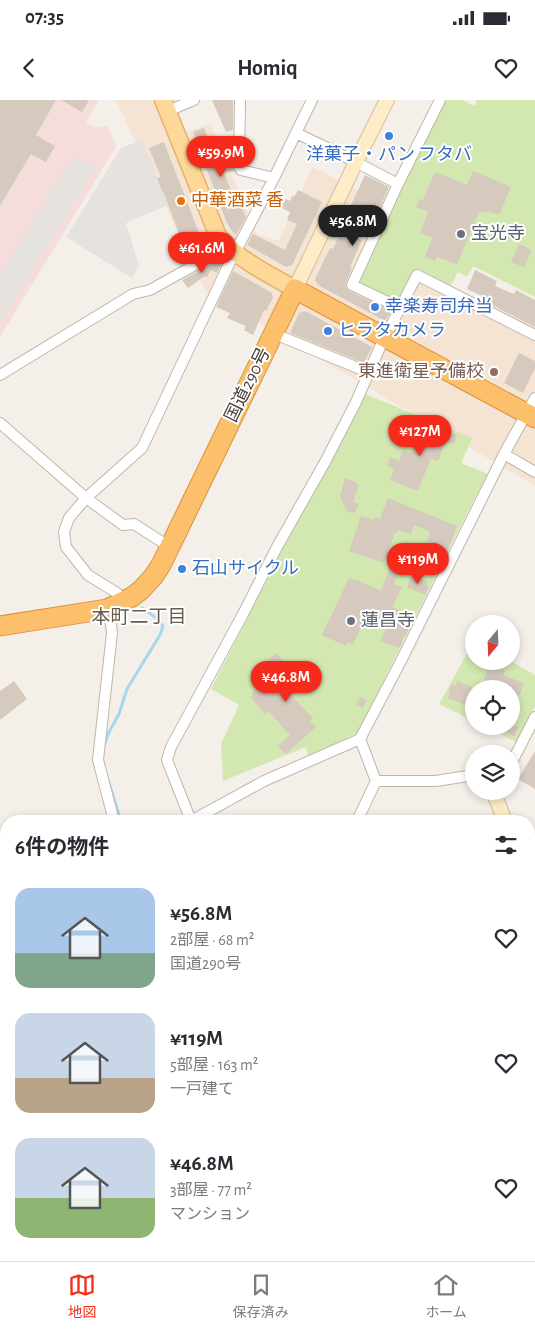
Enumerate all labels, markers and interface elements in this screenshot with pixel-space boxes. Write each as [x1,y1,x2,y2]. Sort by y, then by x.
text: 07:35 [25,8,64,27]
icon: back [15,54,43,82]
icon: heart [492,54,520,82]
text: Homiq [237,57,298,79]
marker: 洋菓子・パン フタバ [383,130,395,142]
pin: ¥59.9M [180,136,262,178]
text: ¥59.9M [197,144,245,160]
place label: 洋菓子・パン フタバ [306,144,472,164]
place label: 中華酒菜 香 [191,190,284,210]
marker: 中華酒菜 香 [175,195,187,207]
pin: ¥56.8M [312,204,394,247]
text: ¥56.8M [329,213,377,229]
place label: 宝光寺 [471,224,525,243]
marker: 宝光寺 [455,228,467,240]
pin: ¥61.6M [161,232,243,274]
text: ¥61.6M [179,240,225,256]
place label: 幸楽寿司弁当 [385,296,493,316]
marker: 幸楽寿司弁当 [369,301,381,313]
place label: ヒラタカメラ [338,321,446,340]
marker: ヒラタカメラ [322,325,334,337]
street label: 国道290号 [221,344,274,425]
place label: 東進衛星予備校 [358,361,484,381]
marker: 東進衛星予備校 [488,366,500,378]
pin: ¥127M [385,414,455,457]
text: ¥127M [399,423,441,439]
pin: ¥119M [383,542,453,585]
text: ¥119M [398,551,438,567]
place label: 石山サイクル [192,559,299,578]
marker: 石山サイクル [176,563,188,575]
district label: 本町二丁目 [91,607,187,627]
place label: 蓮昌寺 [361,611,415,630]
marker: 蓮昌寺 [345,615,357,627]
north arrow [465,615,520,670]
map controls [465,615,520,800]
pin: ¥46.8M [245,660,327,703]
text: ¥46.8M [262,669,310,685]
button: locate [465,680,520,735]
button: layers [465,745,520,800]
icon: filters [492,831,520,859]
text: 6件の物件 [15,837,109,858]
text: ¥56.8M [170,903,232,924]
icon: home [55,908,115,968]
icon: heart [492,924,520,952]
text: 2部屋 · 68 m² [170,932,254,948]
text: 国道290号 [170,956,241,972]
text: ¥119M [170,1028,223,1049]
icon: home [55,1033,115,1093]
icon: heart [492,1049,520,1077]
text: 5部屋 · 163 m² [170,1057,258,1073]
text: 一戸建て [170,1081,234,1097]
text: ¥46.8M [170,1153,234,1174]
icon: home [55,1158,115,1218]
icon: heart [492,1174,520,1202]
text: 3部屋 · 77 m² [170,1182,252,1198]
text: マンション [170,1206,250,1222]
tab: 地図 [68,1271,96,1322]
tab: 保存済み [233,1271,289,1322]
tab: ホーム [425,1271,467,1322]

